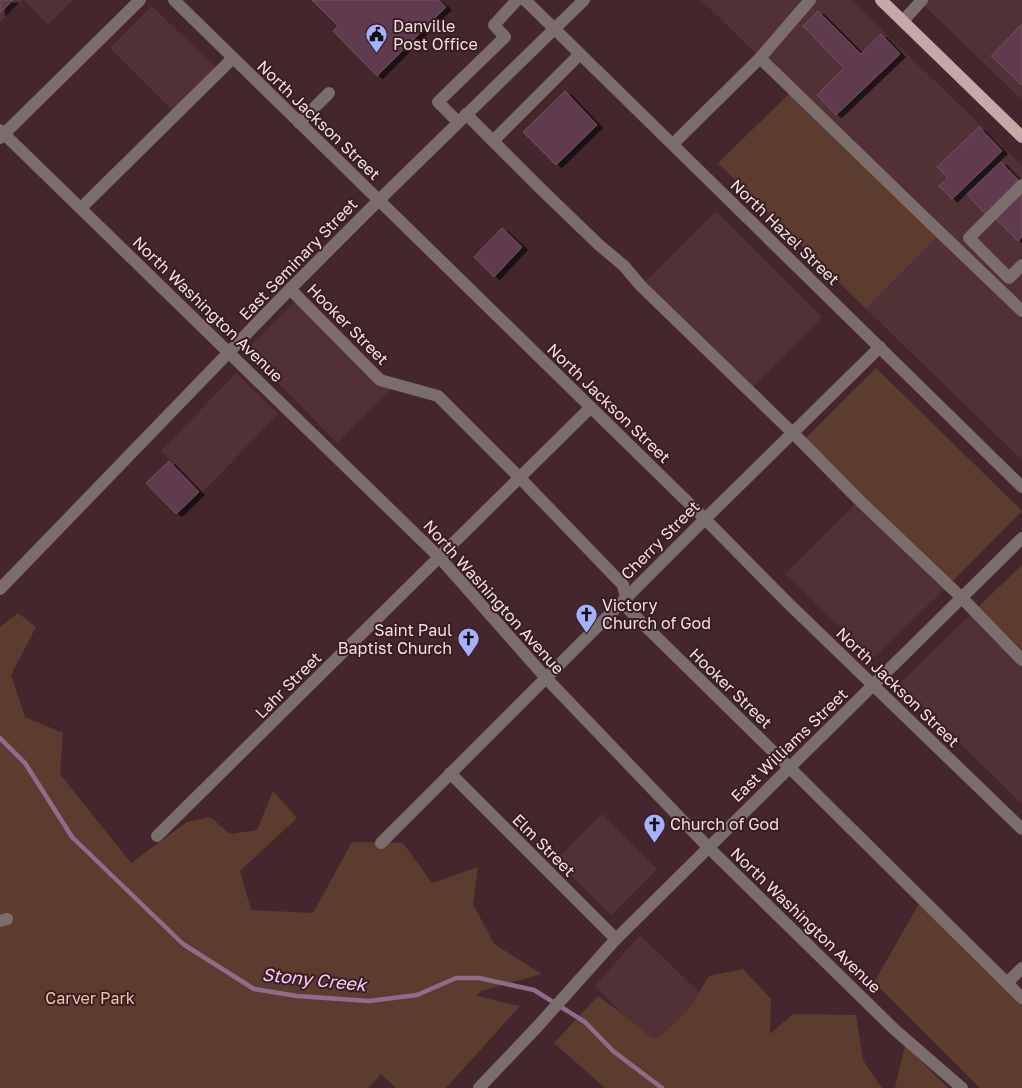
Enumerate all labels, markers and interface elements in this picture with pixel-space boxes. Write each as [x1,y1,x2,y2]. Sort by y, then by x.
place label: Danville Post Office [393,16,478,54]
public building icon: Danville Post Office [365,23,389,54]
street label: North Jackson Street [253,56,385,184]
street label: North Hazel Street [726,175,844,289]
street label: East Seminary Street [235,194,361,324]
street label: North Washington Avenue [129,232,287,386]
street label: Hooker Street [303,279,393,369]
street label: North Jackson Street [543,339,675,467]
street label: Cherry Street [616,496,704,584]
street label: North Washington Avenue [419,516,569,678]
place label: Victory Church of God [602,595,711,633]
church icon: Victory Church of God [574,602,598,633]
place label: Saint Paul Baptist Church [338,620,452,658]
street label: North Jackson Street [832,623,964,751]
church icon: Saint Paul Baptist Church [456,627,480,658]
street label: Hooker Street [686,644,776,732]
street label: Lahr Street [251,648,325,722]
street label: East Williams Street [726,684,852,806]
street label: Elm Street [509,810,579,880]
church icon: Church of God [642,812,666,843]
place label: Church of God [670,814,779,834]
street label: North Washington Avenue [727,843,885,997]
water label: Stony Creek [261,963,369,996]
park label: Carver Park [45,988,135,1008]

